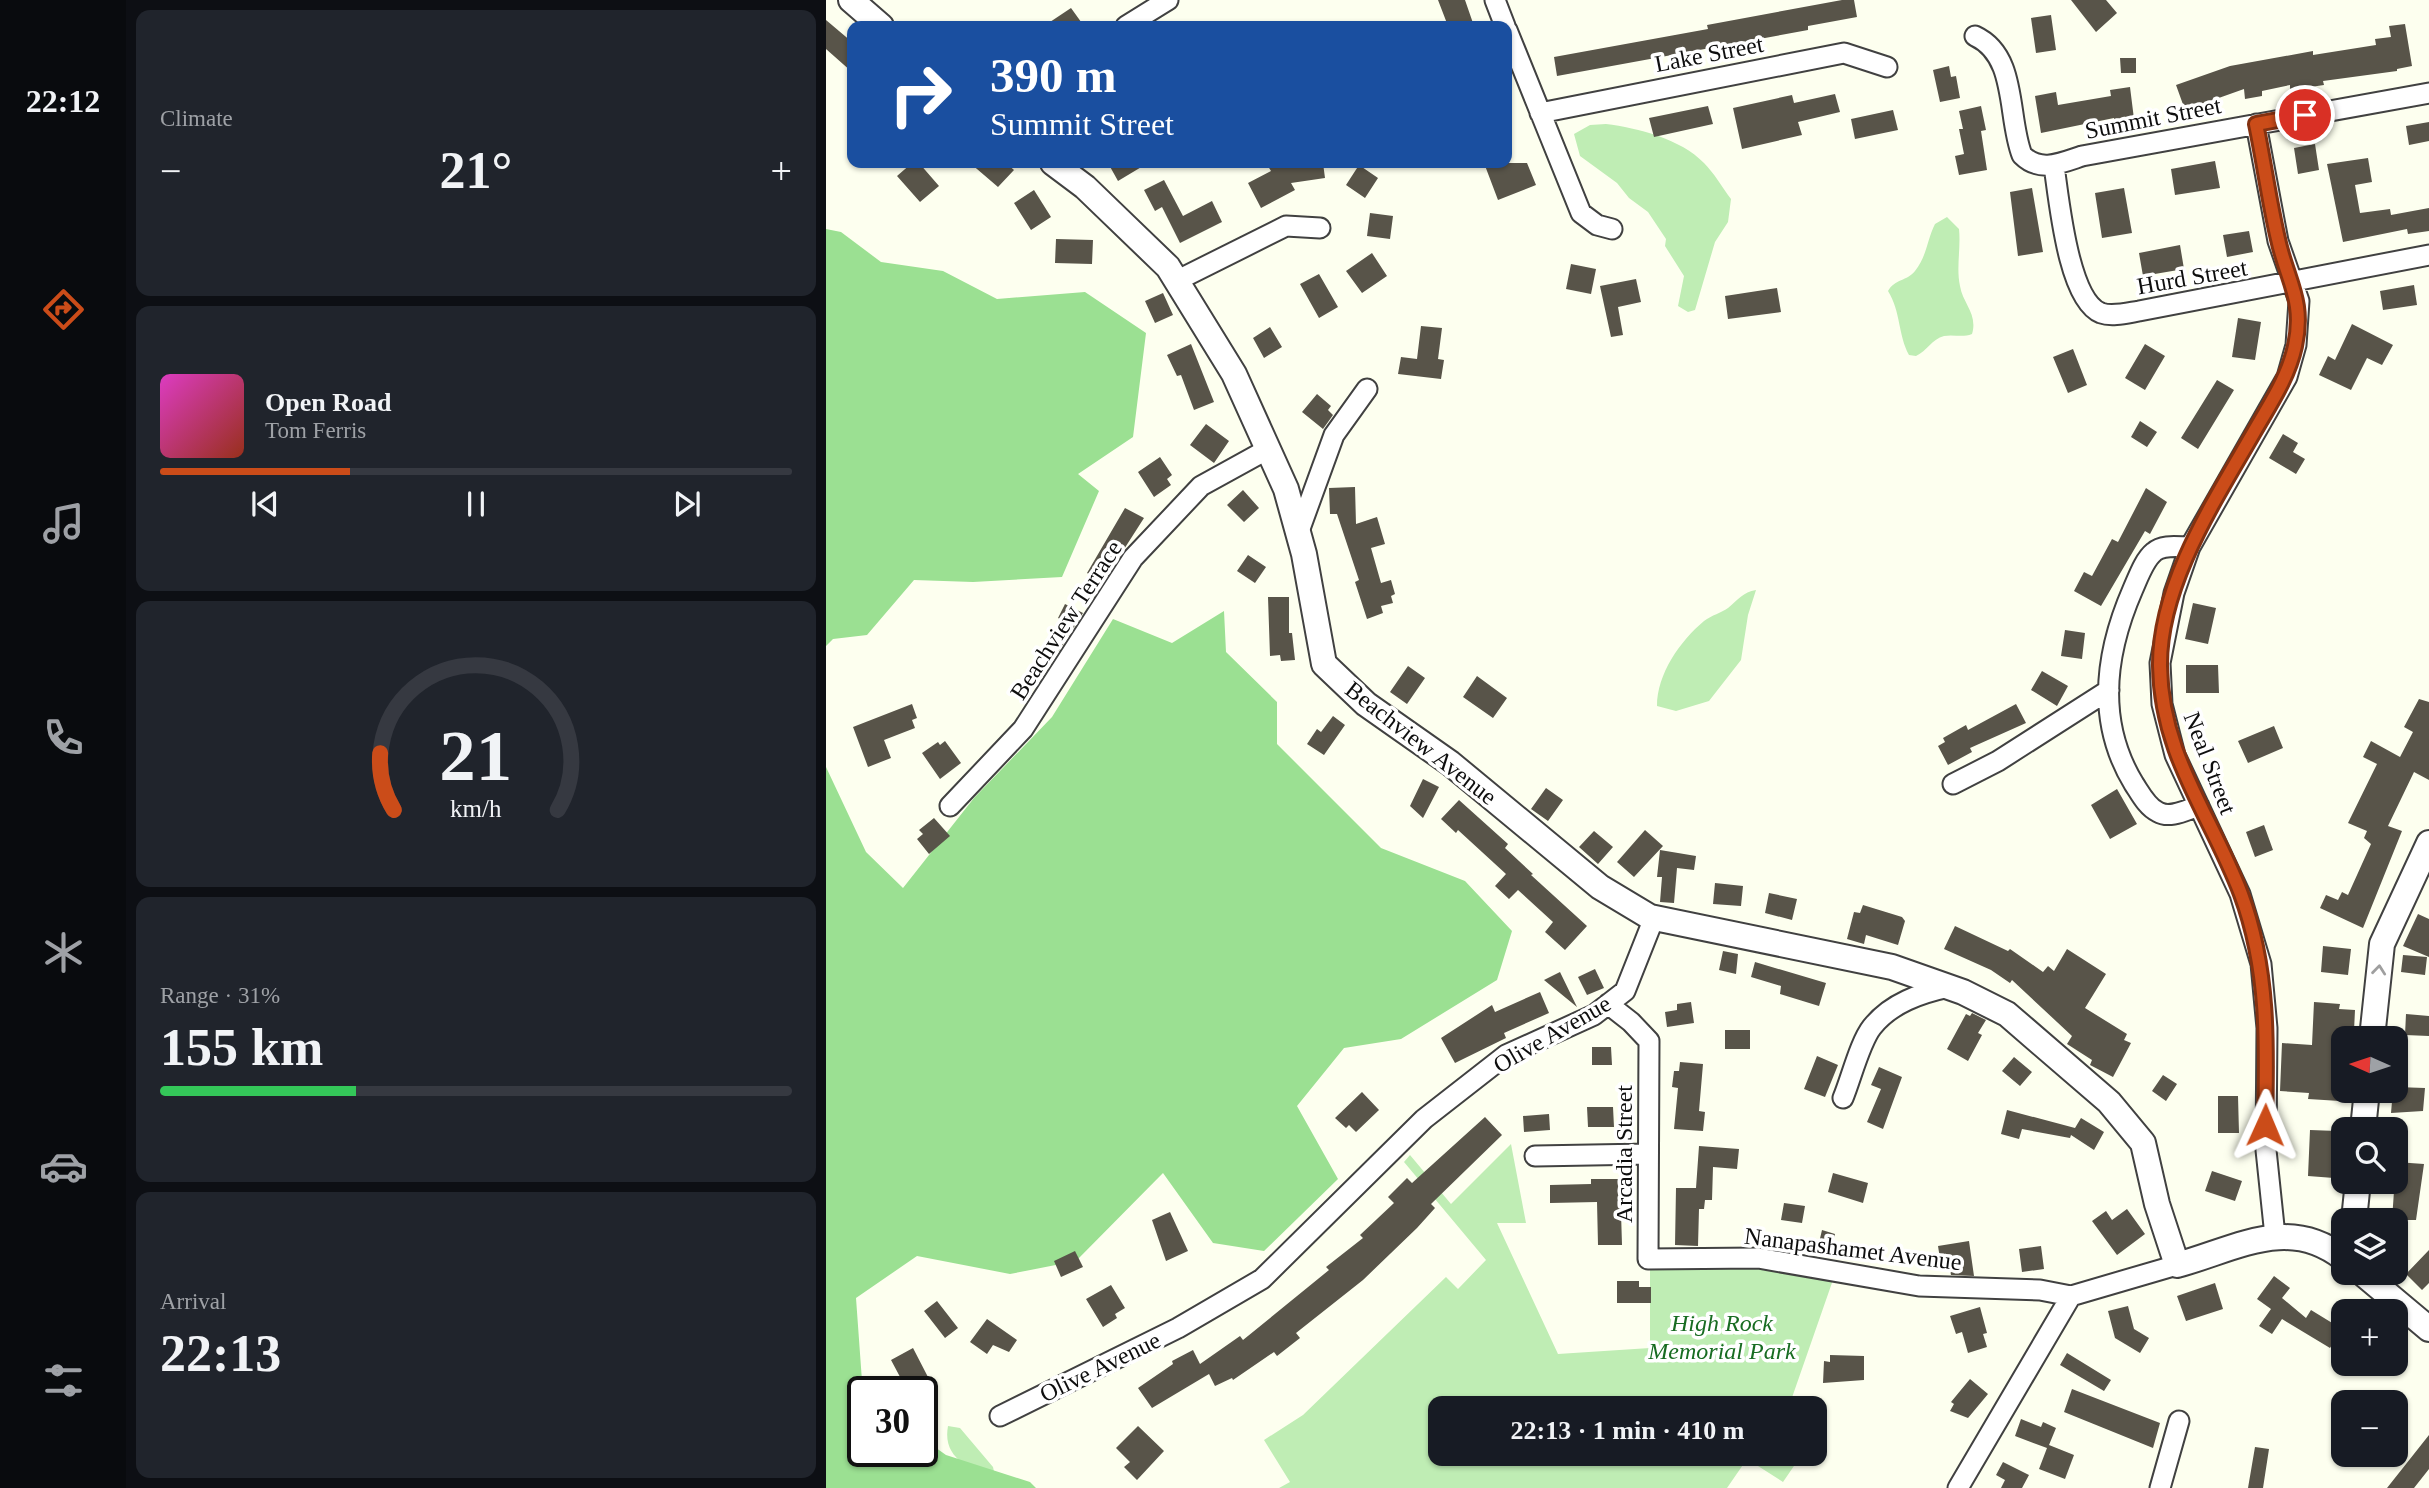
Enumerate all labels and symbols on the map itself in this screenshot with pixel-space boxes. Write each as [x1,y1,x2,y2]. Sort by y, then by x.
street label: Lake Street [1653,31,1766,77]
pin [2275,85,2335,145]
street label: Summit Street [2083,92,2224,144]
street label: Hurd Street [2135,254,2249,299]
street label: Beachview Terrace [1005,536,1127,704]
street label: Beachview Avenue [1340,676,1502,810]
street label: Neal Street [2179,708,2241,818]
one-way arrow [2371,964,2386,975]
street label: Olive Avenue [1489,990,1615,1078]
north arrow [2331,1026,2408,1102]
street label: Arcadia Street [1611,1085,1637,1223]
position arrow [2228,1088,2302,1162]
street label: Nanapashamet Avenue [1743,1223,1963,1275]
park label: High Rock Memorial Park [1647,1310,1796,1364]
street label: Olive Avenue [1035,1327,1165,1407]
speed limit sign: 30 [847,1376,938,1467]

